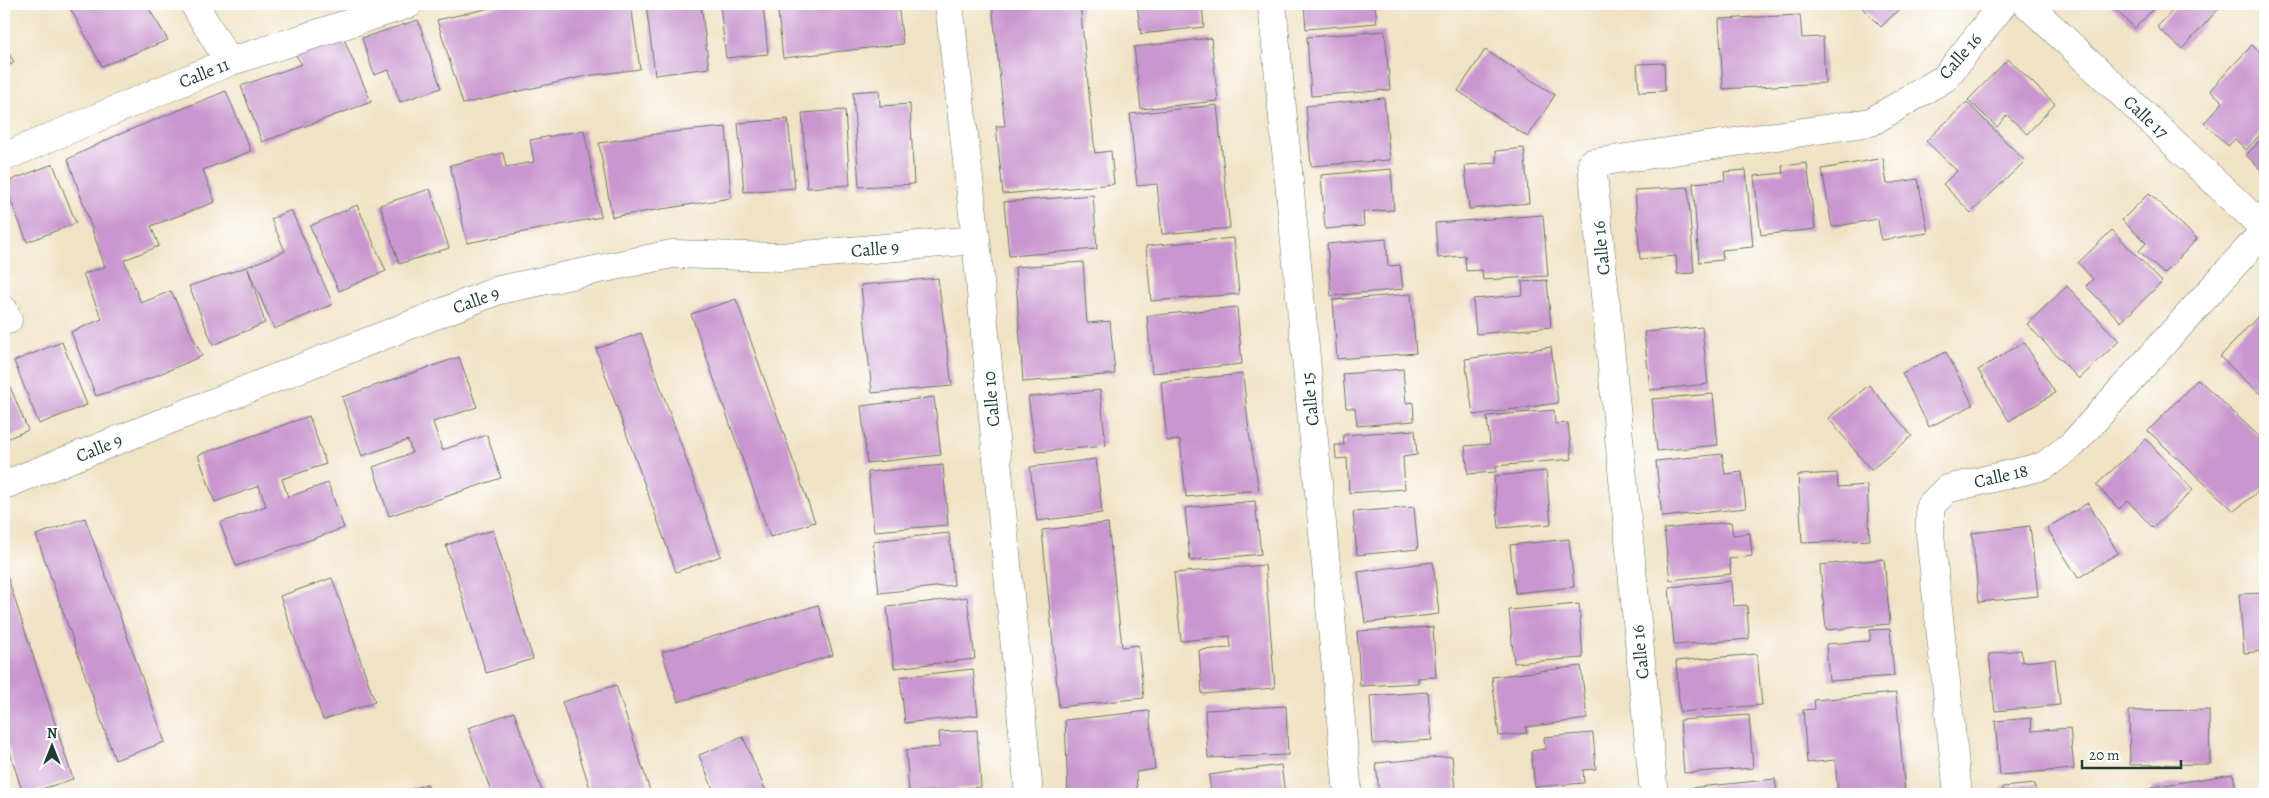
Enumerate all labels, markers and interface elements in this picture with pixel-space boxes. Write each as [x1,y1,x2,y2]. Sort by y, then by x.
street label: Calle 16 [1933,28,1987,84]
street label: Calle 11 [175,52,233,94]
street label: Calle 17 [2118,90,2174,144]
street label: Calle 16 [1586,220,1616,276]
street label: Calle 9 [850,235,900,263]
street label: Calle 9 [449,280,503,320]
street label: Calle 10 [977,370,1005,428]
street label: Calle 15 [1295,371,1325,427]
street label: Calle 9 [72,428,126,468]
street label: Calle 18 [1972,458,2030,494]
street label: Calle 16 [1625,624,1655,680]
north arrow [28,720,78,770]
text: N [47,724,57,743]
scale bar [2082,738,2180,770]
text: 20 m [2089,745,2120,765]

